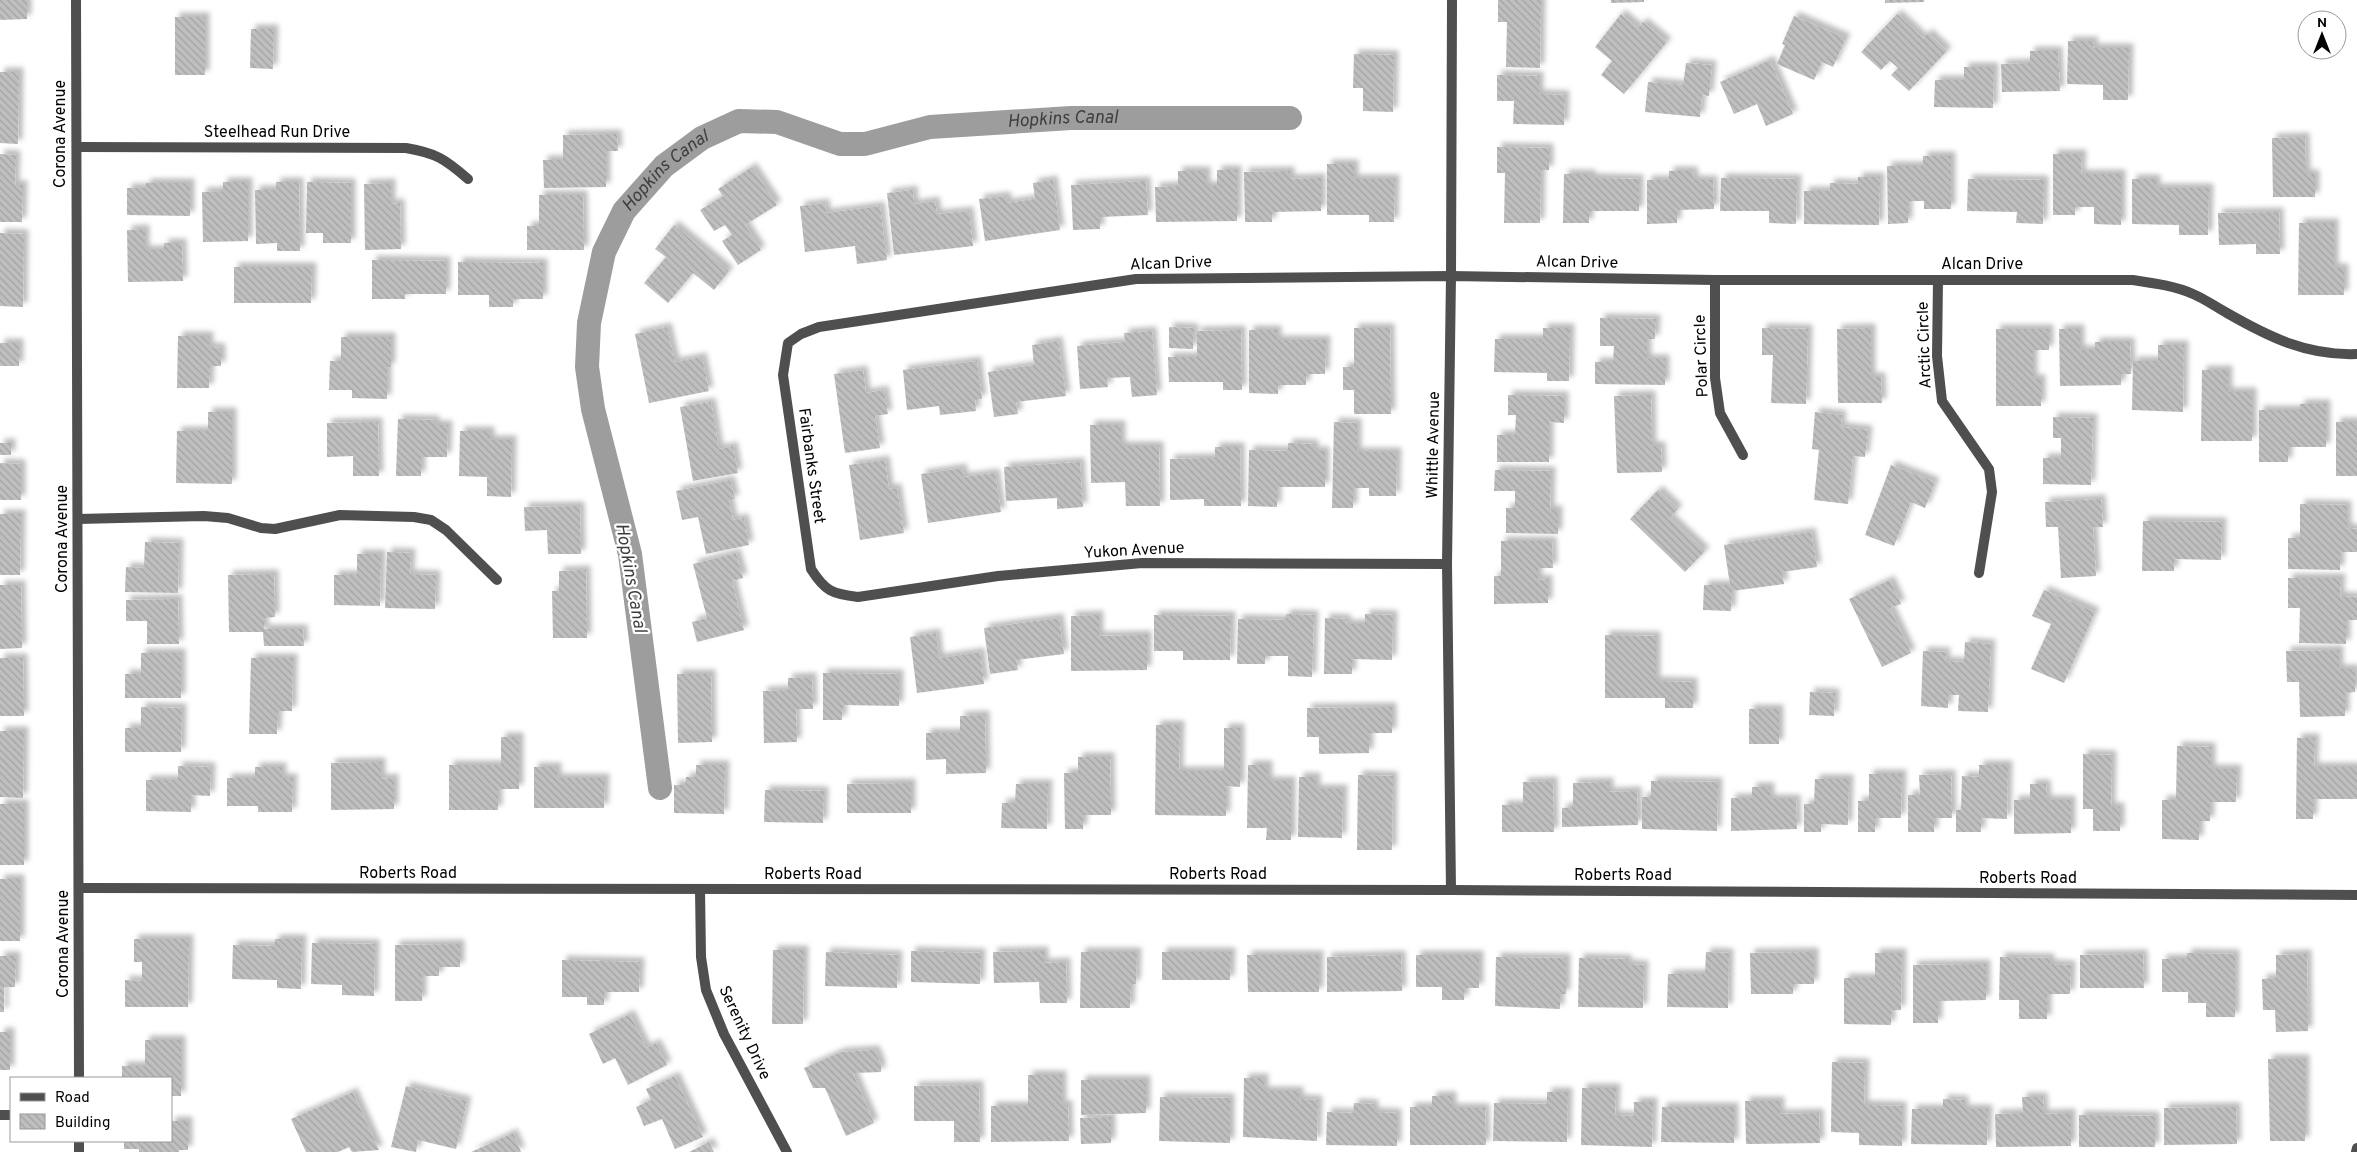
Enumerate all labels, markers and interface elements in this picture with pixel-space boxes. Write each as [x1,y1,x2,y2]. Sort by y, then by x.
north arrow [2297,10,2347,60]
text: N [2317,15,2327,32]
street label: Corona Avenue [51,80,71,188]
water label: Hopkins Canal [1006,107,1119,134]
street label: Steelhead Run Drive [204,123,350,143]
water label: Hopkins Canal [617,125,713,217]
street label: Alcan Drive [1536,252,1618,274]
street label: Alcan Drive [1130,253,1212,275]
street label: Alcan Drive [1941,255,2023,275]
street label: Arctic Circle [1913,301,1937,389]
street label: Polar Circle [1691,314,1713,398]
street label: Whittle Avenue [1423,391,1445,499]
street label: Fairbanks Street [793,407,829,525]
street label: Corona Avenue [53,485,73,593]
water label: Hopkins Canal [609,521,651,636]
street label: Yukon Avenue [1083,538,1185,564]
street label: Roberts Road [359,864,457,884]
street label: Roberts Road [764,865,862,885]
street label: Roberts Road [1169,865,1267,885]
street label: Roberts Road [1574,866,1672,886]
street label: Roberts Road [1979,869,2077,889]
street label: Corona Avenue [54,890,74,998]
street label: Serenity Drive [713,983,775,1083]
legend [10,1077,172,1142]
text: Road [55,1089,90,1108]
text: Building [55,1114,110,1133]

